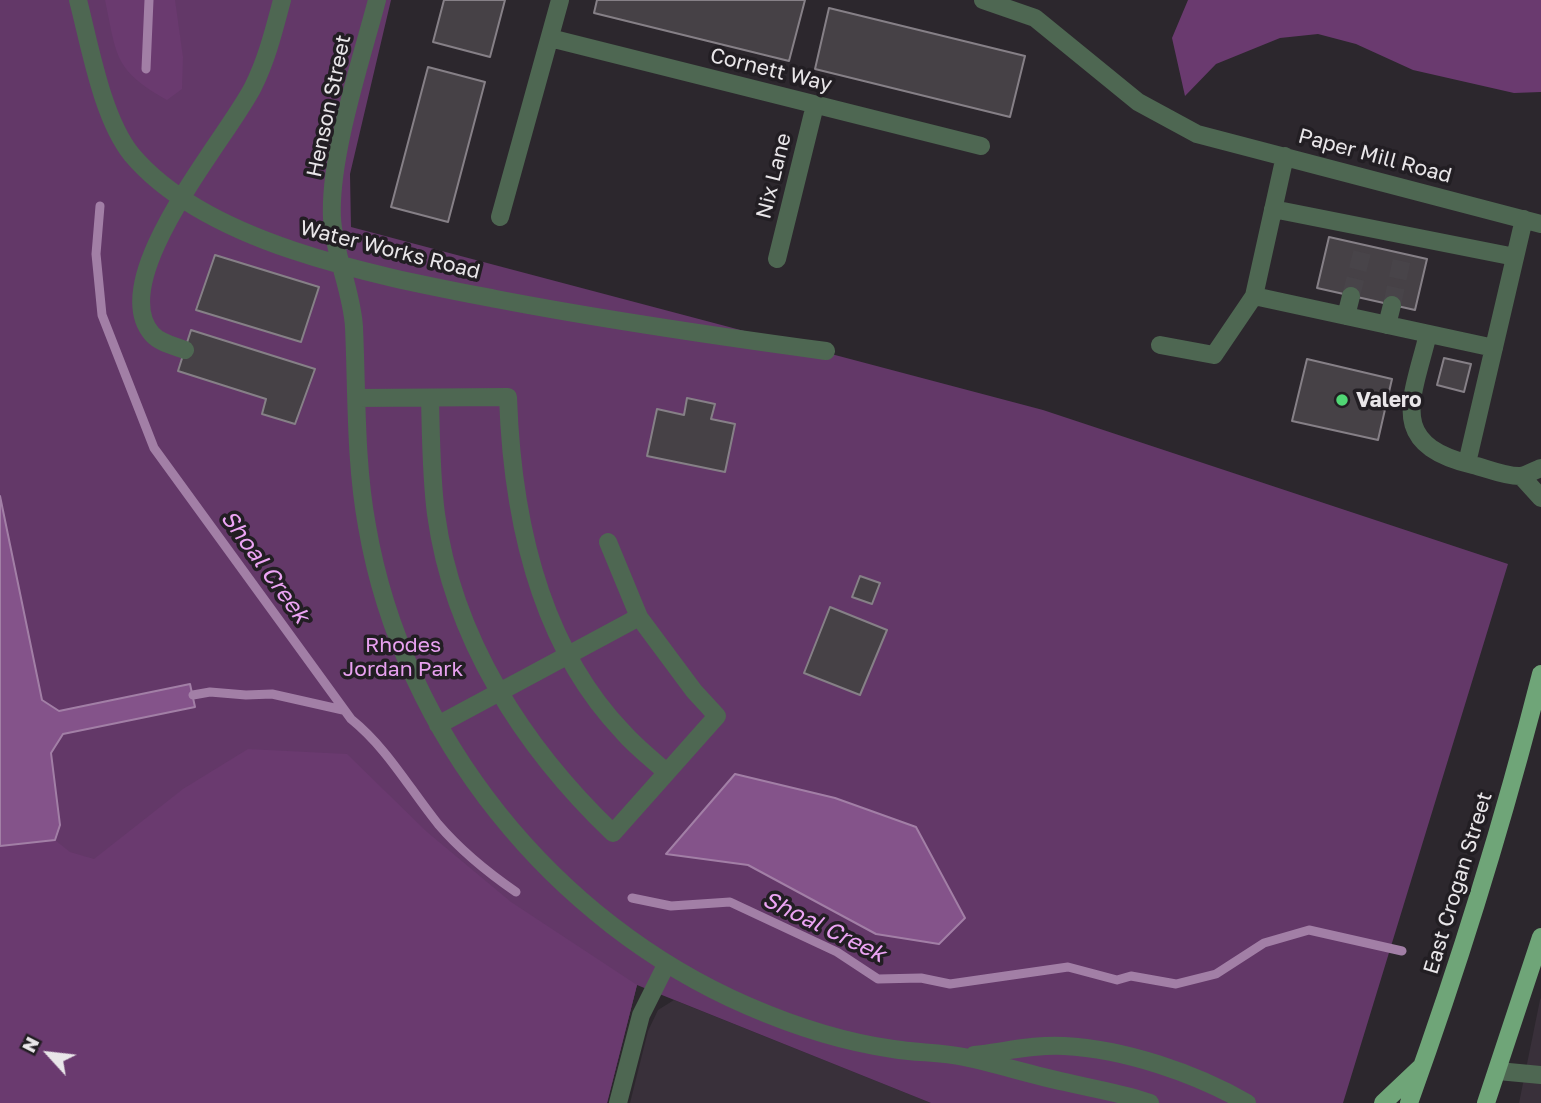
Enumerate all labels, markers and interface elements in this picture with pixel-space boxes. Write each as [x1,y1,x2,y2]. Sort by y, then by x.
street label: Henson Street [302,32,356,180]
street label: Cornett Way [708,43,834,97]
street label: Paper Mill Road [1296,123,1454,189]
street label: Nix Lane [751,130,797,222]
street label: Water Works Road [297,215,483,285]
place label: Valero [1356,387,1422,413]
marker: Valero [1334,392,1350,408]
water label: Shoal Creek [215,505,315,629]
park label: Rhodes Jordan Park [343,632,463,682]
street label: East Crogan Street [1418,789,1498,977]
water label: Shoal Creek [758,885,890,969]
north arrow [14,1019,84,1089]
text: N [16,1033,43,1056]

